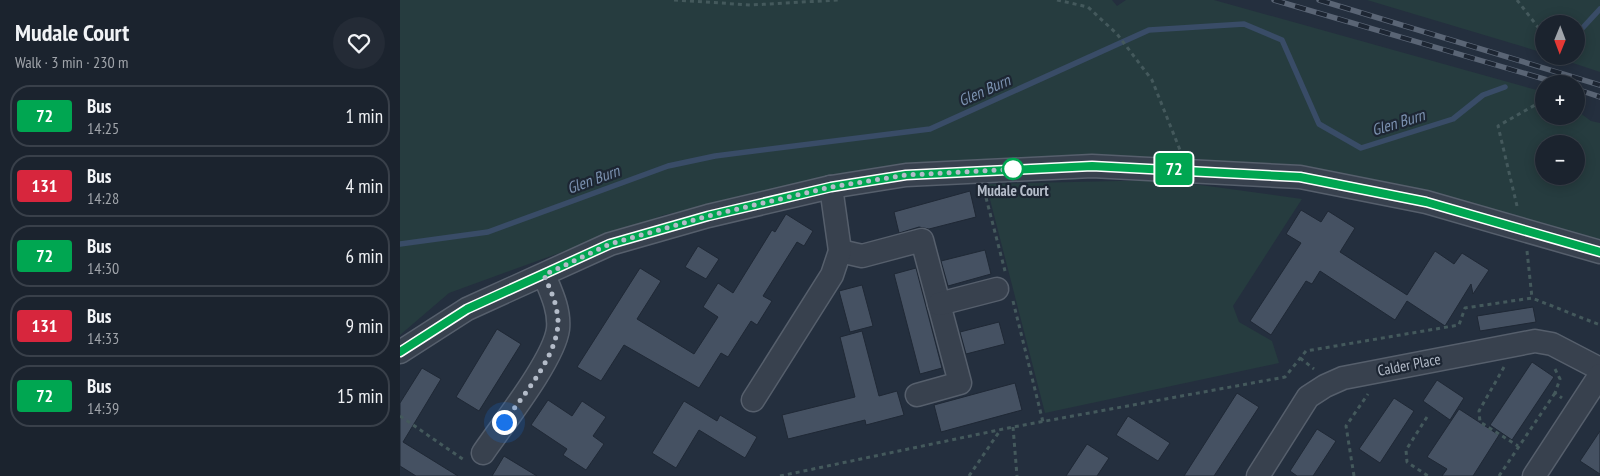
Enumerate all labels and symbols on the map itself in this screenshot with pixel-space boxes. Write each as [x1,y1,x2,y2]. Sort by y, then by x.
north arrow [1535,15,1585,65]
water label: Glen Burn [955,69,1014,110]
water label: Glen Burn [1369,104,1428,140]
line badge: 72 [1152,153,1196,185]
marker: Mudale Court [1002,158,1024,180]
water label: Glen Burn [564,160,623,198]
place label: Mudale Court [977,181,1049,200]
street label: Calder Place [1376,349,1442,380]
your location [492,410,517,435]

